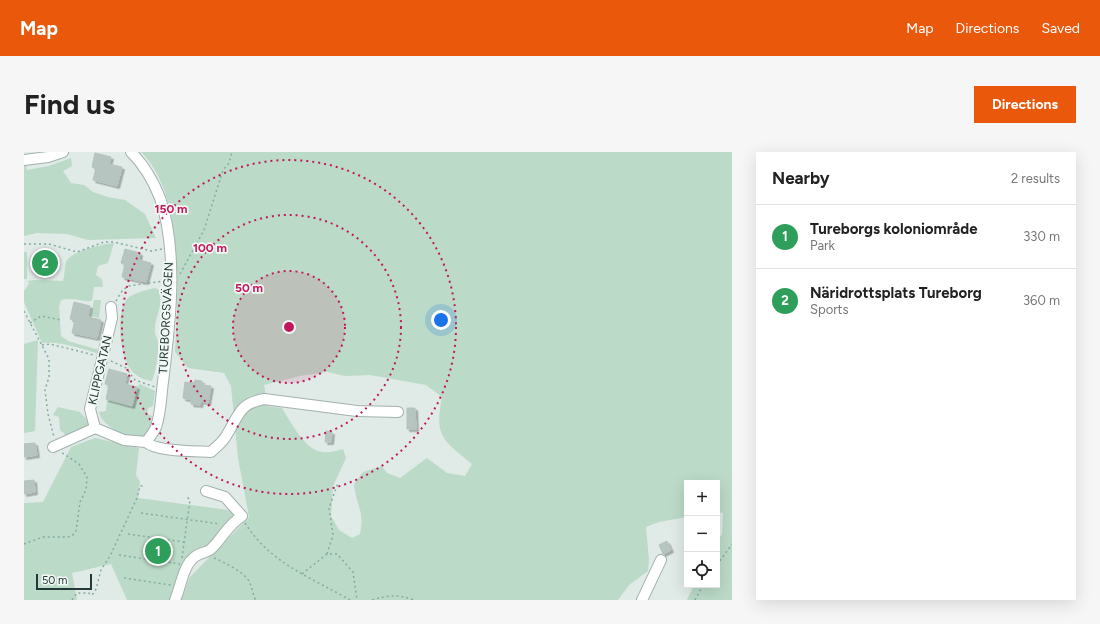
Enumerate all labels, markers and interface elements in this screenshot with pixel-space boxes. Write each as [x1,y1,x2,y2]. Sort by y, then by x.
text: Map [20,17,58,40]
text: Map [906,20,934,37]
text: Directions [956,20,1019,37]
text: Saved [1041,20,1080,37]
button: Directions [974,86,1076,123]
text: Find us [24,87,115,121]
text: Nearby [772,168,830,188]
text: 2 results [1011,171,1060,186]
text: 150 m [154,202,188,216]
text: Tureborgs koloniområde [810,220,978,238]
text: 1 [782,229,788,244]
text: 330 m [1023,229,1060,244]
text: Park [810,238,835,253]
text: 100 m [193,241,227,255]
pin: 2 [32,248,58,278]
street label: TUREBORGSVÄGEN [156,262,176,374]
text: 50 m [235,281,263,295]
text: Näridrottsplats Tureborg [810,284,982,302]
text: 2 [781,293,789,308]
text: 360 m [1023,293,1060,308]
text: Sports [810,302,849,317]
your location [431,310,451,330]
centre of rings [282,320,296,334]
street label: KLIPPGATAN [85,334,115,406]
map controls [684,480,720,588]
button: + [684,480,720,516]
button: − [684,516,720,552]
pin: 1 [145,536,171,566]
button: locate [684,552,720,588]
scale bar [36,572,92,591]
text: 50 m [42,574,67,587]

